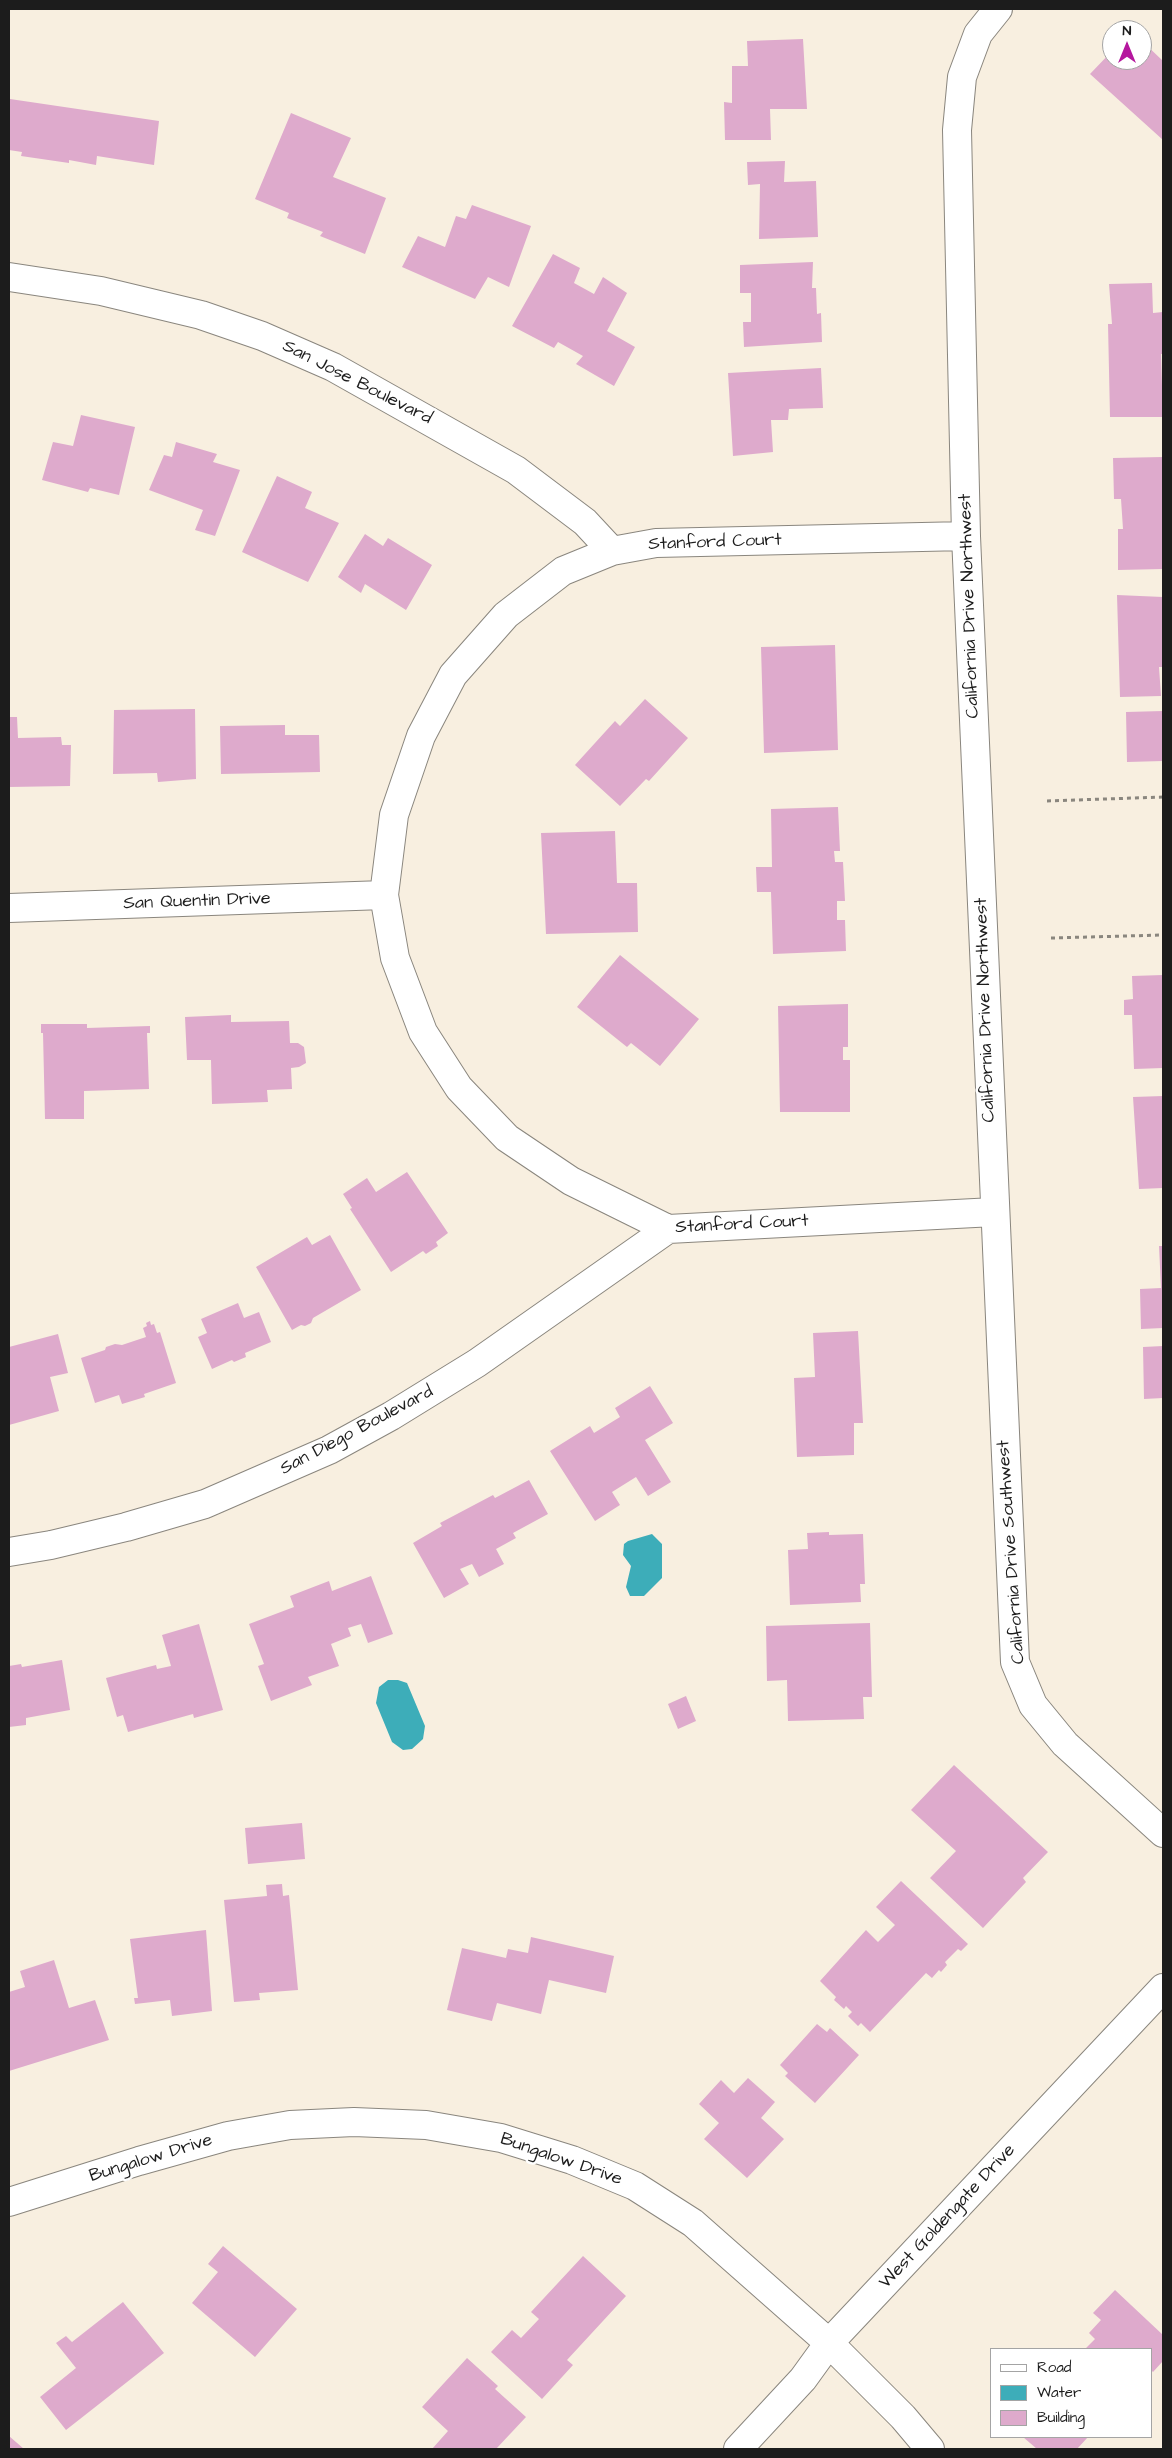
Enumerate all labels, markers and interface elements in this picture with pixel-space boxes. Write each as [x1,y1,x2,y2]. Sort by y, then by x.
north arrow [1102,20,1152,70]
text: N [1123,21,1131,41]
street label: San Jose Boulevard [279,336,435,430]
street label: California Drive Northwest [955,493,985,719]
street label: Stanford Court [648,530,782,556]
street label: San Quentin Drive [123,889,271,915]
street label: California Drive Northwest [971,897,1001,1123]
street label: Stanford Court [675,1211,809,1239]
street label: San Diego Boulevard [277,1382,437,1480]
street label: California Drive Southwest [993,1439,1031,1665]
street label: Bungalow Drive [497,2129,625,2191]
street label: Bungalow Drive [87,2130,215,2188]
street label: West Goldengate Drive [875,2140,1021,2294]
legend [990,2348,1152,2438]
text: Road [1037,2357,1071,2378]
text: Water [1037,2382,1081,2403]
text: Building [1037,2407,1085,2428]

